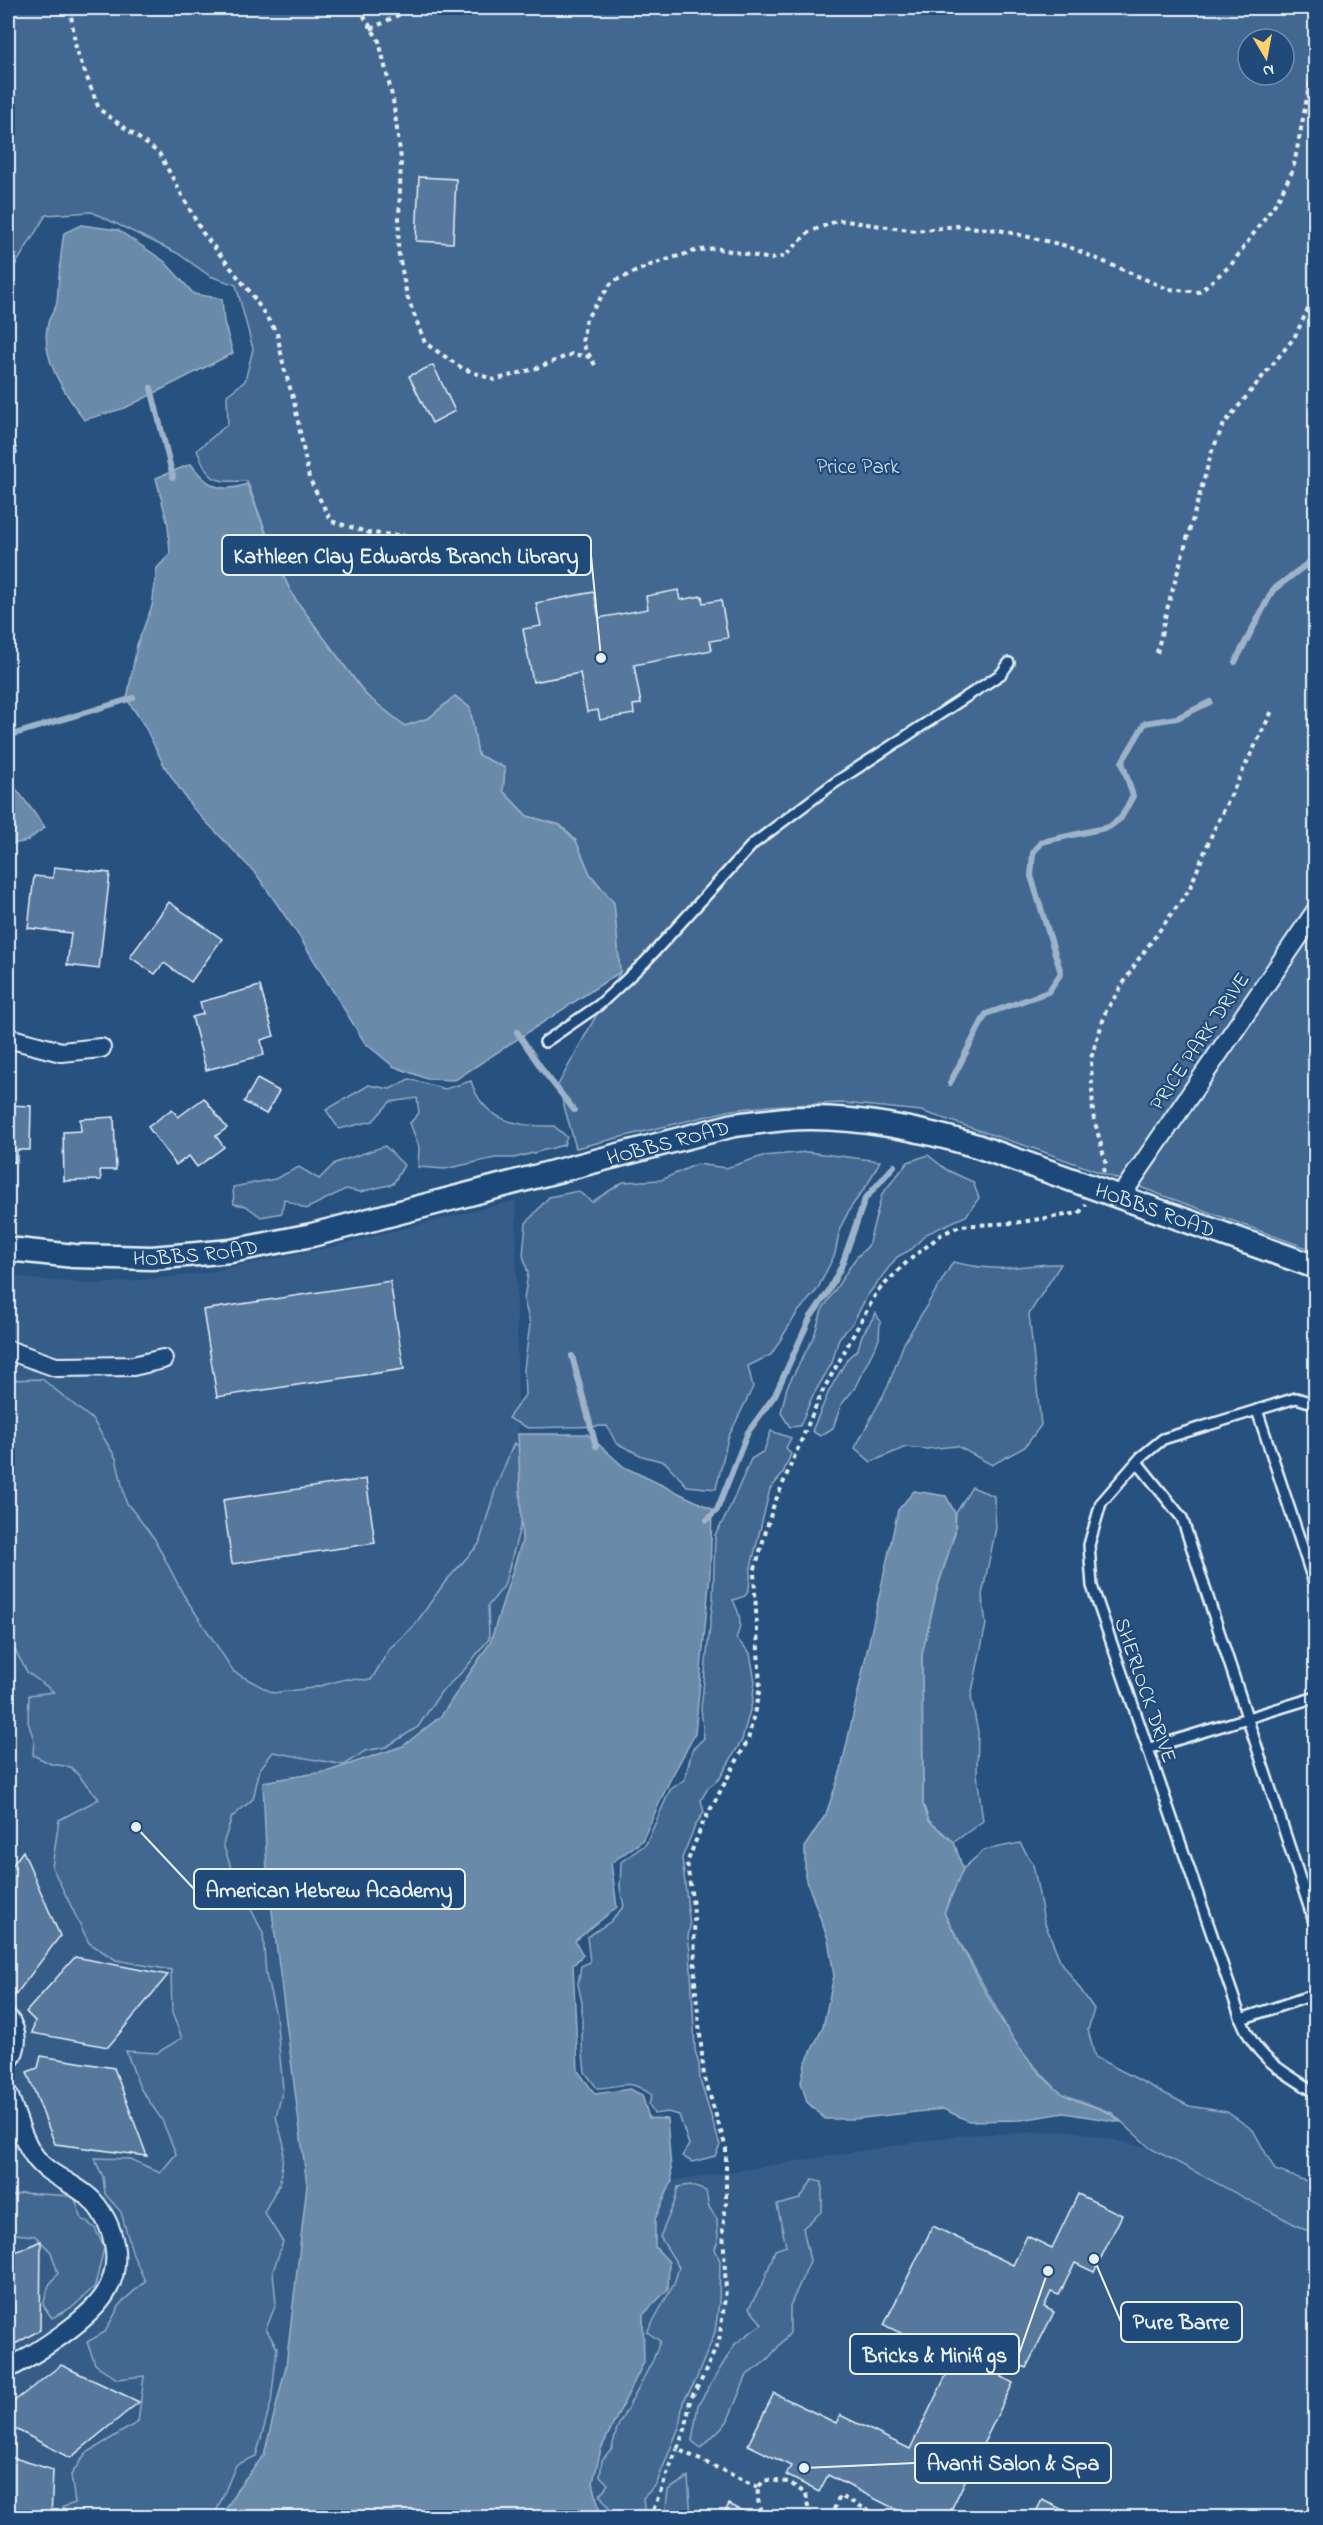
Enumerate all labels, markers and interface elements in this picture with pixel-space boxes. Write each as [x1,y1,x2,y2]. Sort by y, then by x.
north arrow [1236,27,1296,87]
text: N [1261,57,1276,83]
park label: Price Park [816,453,900,483]
callout: Kathleen Clay Edwards Branch Library [222,535,591,575]
text: Kathleen Clay Edwards Branch Library [234,542,578,575]
street label: PRICE PARK DRIVE [1143,967,1258,1117]
street label: HOBBS ROAD [604,1114,733,1175]
street label: HOBBS ROAD [1090,1176,1219,1247]
street label: HOBBS ROAD [132,1233,261,1275]
street label: SHERLOCK DRIVE [1105,1614,1183,1767]
callout: American Hebrew Academy [194,1869,465,1909]
text: American Hebrew Academy [206,1876,452,1909]
callout: Pure Barre [1121,2302,1242,2342]
text: Pure Barre [1133,2308,1230,2340]
callout: Bricks & Minifigs [850,2334,1019,2374]
text: Bricks & Minifigs [862,2341,1007,2374]
callout: Avanti Salon & Spa [915,2443,1111,2483]
text: Avanti Salon & Spa [927,2449,1099,2481]

